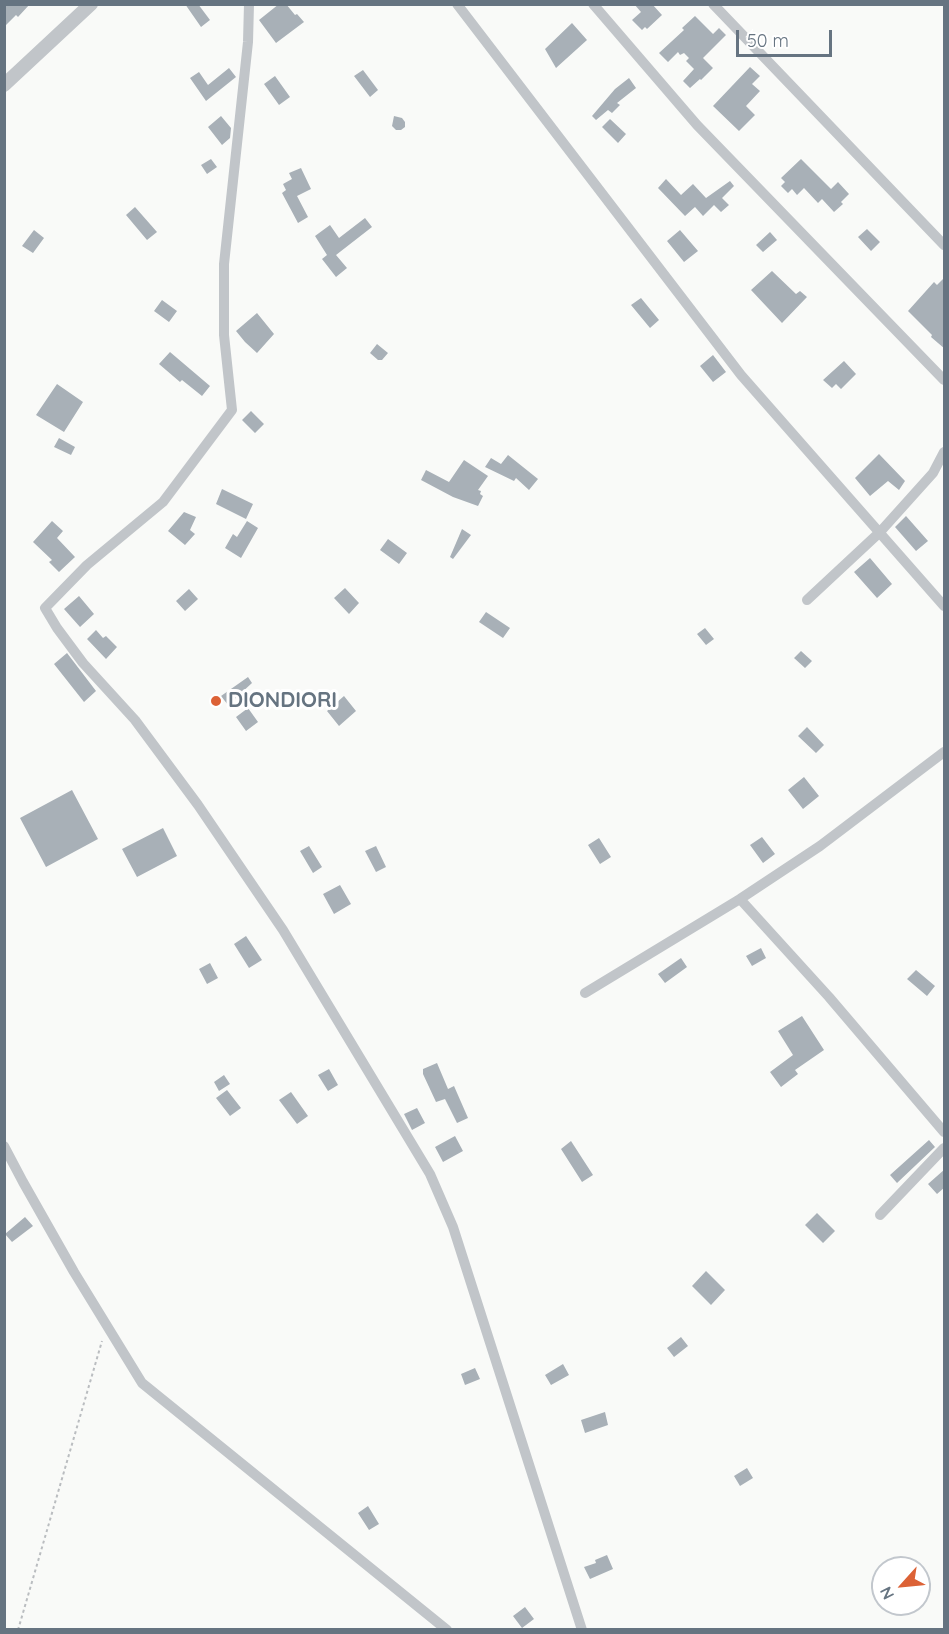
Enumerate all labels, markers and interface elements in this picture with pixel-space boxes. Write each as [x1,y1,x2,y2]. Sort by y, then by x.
scale bar [739,18,835,56]
text: 50 m [747,29,789,52]
place label: DIONDIORI [228,688,337,714]
marker: DIONDIORI [209,694,223,708]
north arrow [871,1556,931,1616]
text: N [875,1583,898,1603]

